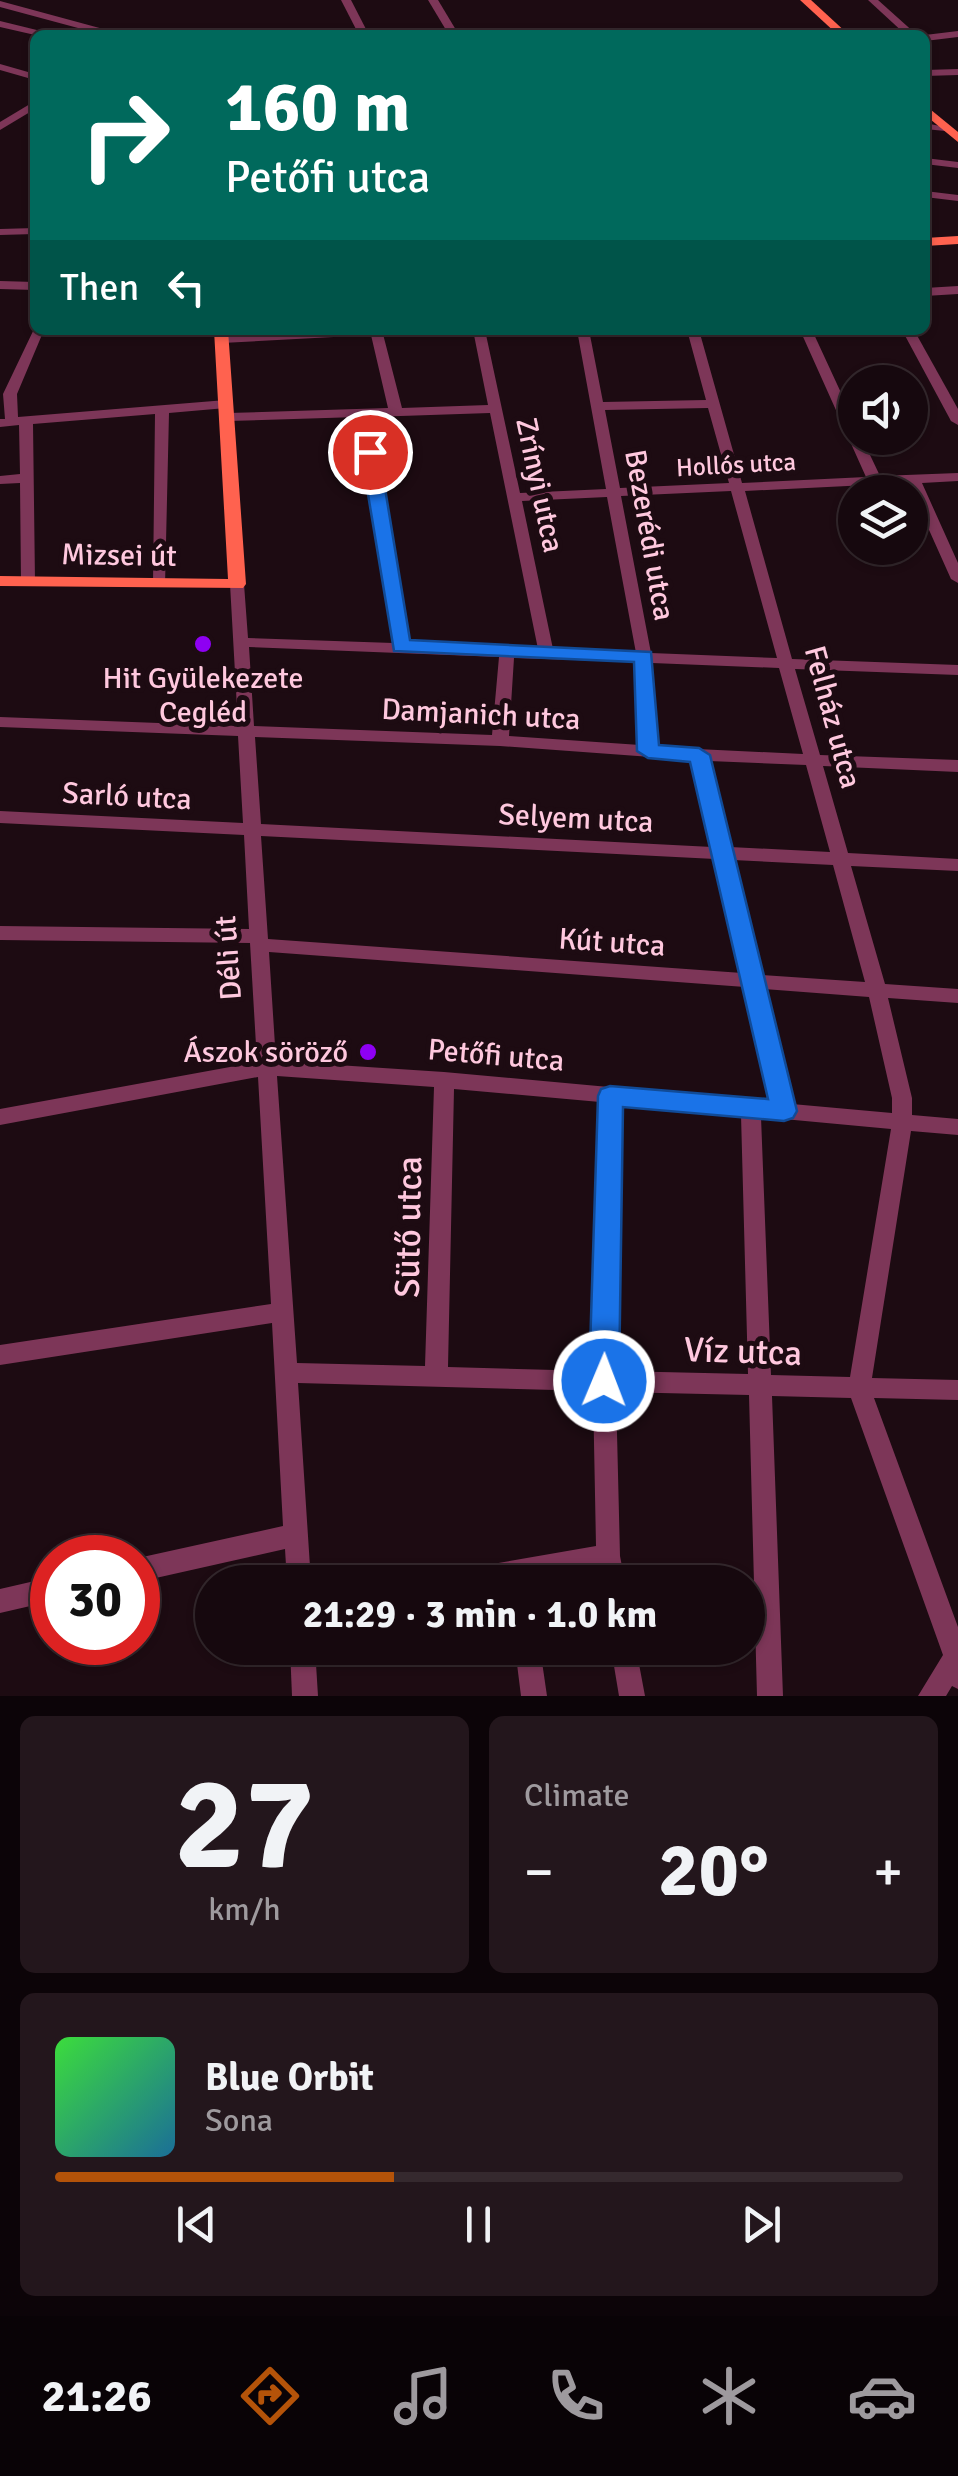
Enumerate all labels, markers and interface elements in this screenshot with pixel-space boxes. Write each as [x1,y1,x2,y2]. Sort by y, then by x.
text: 160 m [225,64,410,150]
icon: right [60,70,190,200]
text: Petőfi utca [225,150,430,205]
icon: left [159,260,214,315]
text: Then [60,264,139,311]
map controls [838,365,928,565]
button: sound [838,365,928,455]
pin [328,410,413,495]
street label: Zrínyi utca [507,414,572,556]
icon: arrive [343,425,398,480]
street label: Hollós utca [675,446,797,483]
street label: Bezerédi utca [616,447,683,624]
button: layers [838,475,928,565]
street label: Mizsei út [61,536,177,575]
marker: Hit Gyülekezete Cegléd [192,633,214,655]
street label: Felház utca [796,642,869,793]
place label: Hit Gyülekezete Cegléd [102,660,304,731]
street label: Damjanich utca [380,691,582,738]
street label: Sarló utca [61,775,193,818]
street label: Selyem utca [497,796,654,841]
street label: Déli út [207,914,250,1002]
street label: Kút utca [557,920,667,965]
street label: Petőfi utca [426,1031,566,1080]
place label: Ászok söröző [183,1034,348,1071]
marker: Ászok söröző [357,1041,379,1063]
street label: Sütő utca [386,1156,431,1298]
street label: Víz utca [683,1328,803,1375]
position arrow [552,1329,656,1433]
speed limit sign: 30 [30,1535,160,1665]
text: 21:29 · 3 min · 1.0 km [303,1591,657,1638]
text: 27 [174,1745,315,1905]
text: Climate [524,1776,630,1815]
text: 20° [658,1824,769,1917]
text: − [524,1838,554,1906]
text: + [873,1838,903,1906]
text: km/h [208,1890,281,1929]
text: Blue Orbit [205,2054,374,2101]
text: Sona [205,2101,273,2140]
icon: previous [169,2197,224,2252]
icon: pause [451,2197,506,2252]
icon: next [734,2197,789,2252]
icon: directions [235,2361,305,2431]
icon: music [388,2361,458,2431]
icon: phone [541,2361,611,2431]
icon: climate [694,2361,764,2431]
icon: car [847,2361,917,2431]
text: 21:26 [41,2369,152,2424]

